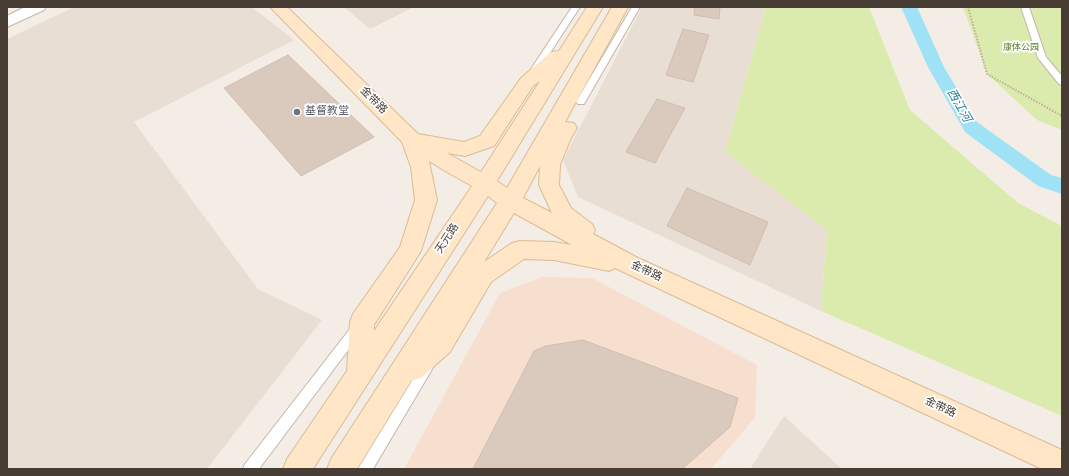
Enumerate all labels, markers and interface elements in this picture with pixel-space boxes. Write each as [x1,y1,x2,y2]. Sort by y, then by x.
park label: 康体公园 [1003,43,1039,53]
street label: 金带路 [357,85,389,117]
water label: 西江河 [943,87,973,125]
place label: 基督教堂 [305,105,349,119]
marker: 基督教堂 [292,107,302,117]
street label: 天元路 [433,222,463,256]
street label: 金带路 [628,259,664,285]
street label: 金带路 [922,395,958,421]

